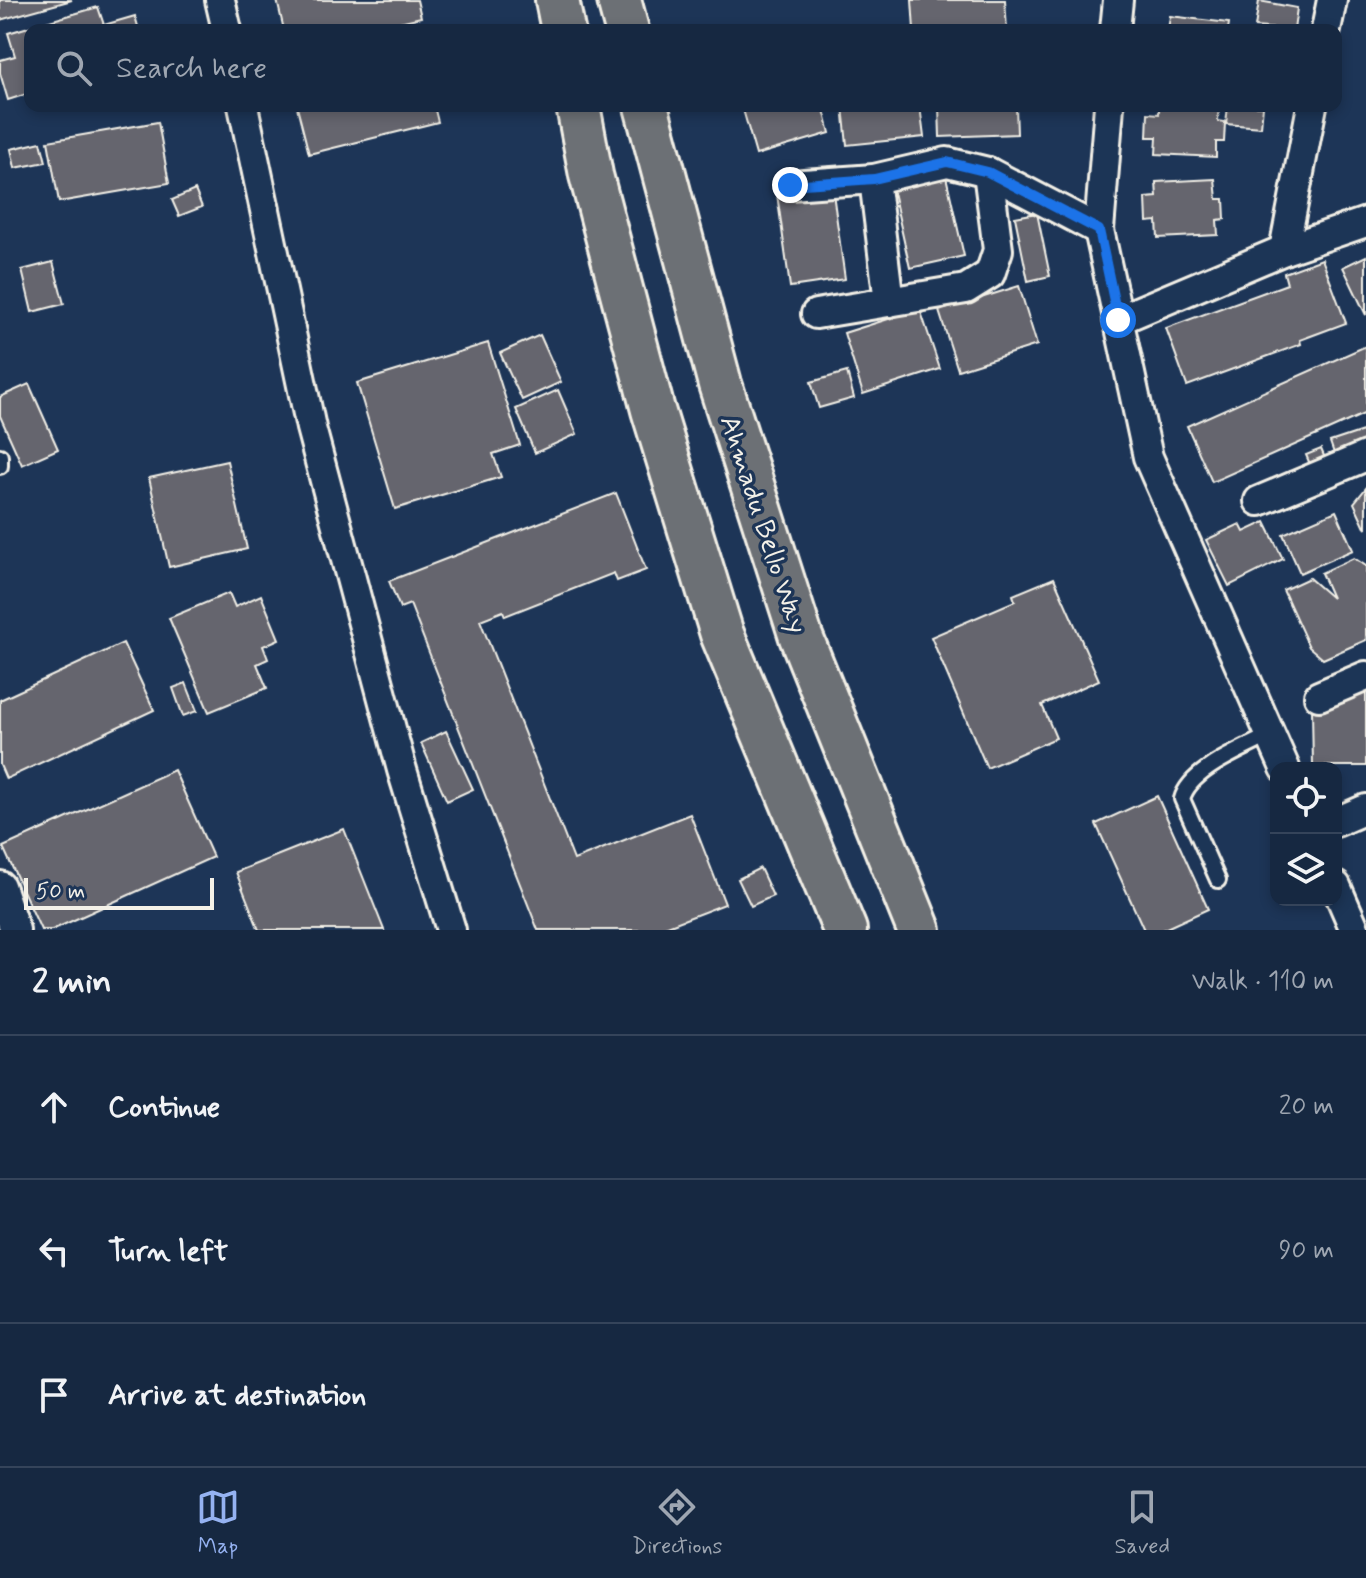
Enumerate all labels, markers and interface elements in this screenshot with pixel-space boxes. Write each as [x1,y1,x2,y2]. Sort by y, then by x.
search box [24,24,1342,112]
icon: search [52,46,96,90]
text: Search here [116,49,267,88]
route end [772,167,808,203]
route start [1100,302,1136,338]
street label: Ahmadu Bello Way [710,411,815,639]
map controls [1270,762,1342,906]
button: locate [1270,762,1342,834]
button: layers [1270,834,1342,906]
scale bar [24,874,214,910]
text: 50 m [36,878,85,906]
text: 2 min [32,960,112,1005]
text: Walk · 110 m [1192,965,1334,999]
icon: ahead [32,1085,76,1129]
text: Continue [108,1088,220,1127]
text: 20 m [1279,1090,1334,1124]
icon: left [32,1229,76,1273]
text: Turn left [108,1232,228,1271]
text: 90 m [1279,1234,1334,1268]
icon: arrive [32,1373,76,1417]
text: Arrive at destination [108,1376,366,1415]
tab: Map [196,1485,240,1561]
tab: Directions [632,1485,722,1561]
tab: Saved [1114,1485,1170,1561]

